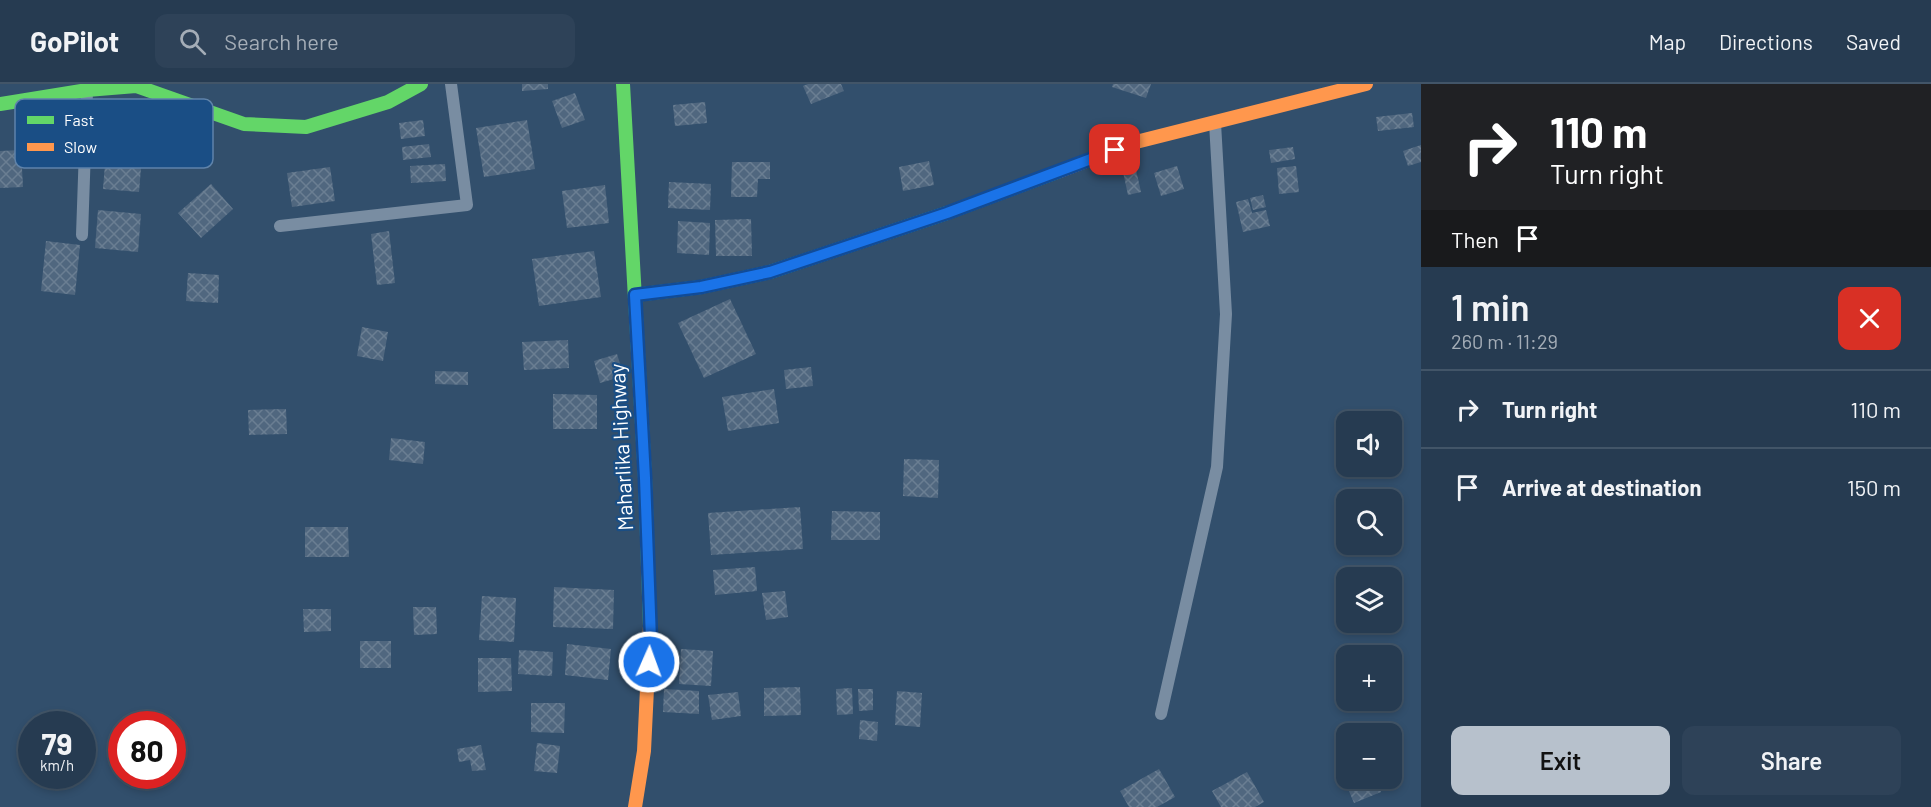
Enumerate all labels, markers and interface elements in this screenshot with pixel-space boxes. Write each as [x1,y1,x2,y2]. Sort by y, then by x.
search box [155,14,575,68]
text: GoPilot [30,24,119,58]
icon: search [176,25,209,58]
text: Search here [224,28,339,54]
text: Map [1649,29,1686,54]
text: Directions [1719,29,1813,54]
text: Saved [1846,29,1901,54]
legend [15,99,213,168]
text: 110 m [1550,106,1647,156]
icon: right [1451,108,1529,186]
text: Fast [64,110,94,129]
pin [1089,124,1140,175]
icon: arrive [1098,133,1131,166]
text: Slow [64,137,97,156]
text: Turn right [1550,157,1664,189]
icon: arrive [1511,222,1544,255]
text: Then [1451,226,1499,252]
text: 1 min [1451,285,1530,328]
button: close [1838,287,1901,350]
text: 260 m · 11:29 [1451,329,1558,353]
street label: Maharlika Highway [604,362,637,531]
icon: right [1451,393,1484,426]
text: Turn right [1502,396,1597,422]
text: 110 m [1851,396,1901,422]
map controls [1336,411,1402,789]
button: sound [1336,411,1402,477]
icon: arrive [1451,471,1484,504]
text: Arrive at destination [1502,474,1701,500]
text: 150 m [1847,474,1901,500]
button: search [1336,489,1402,555]
button: layers [1336,567,1402,633]
position arrow [617,630,681,694]
button: + [1336,645,1402,711]
speed limit sign: 80 [108,711,186,789]
button: − [1336,723,1402,789]
text: 79 [42,725,72,761]
button: Exit [1451,726,1670,795]
button: Share [1682,726,1901,795]
text: km/h [40,756,74,774]

